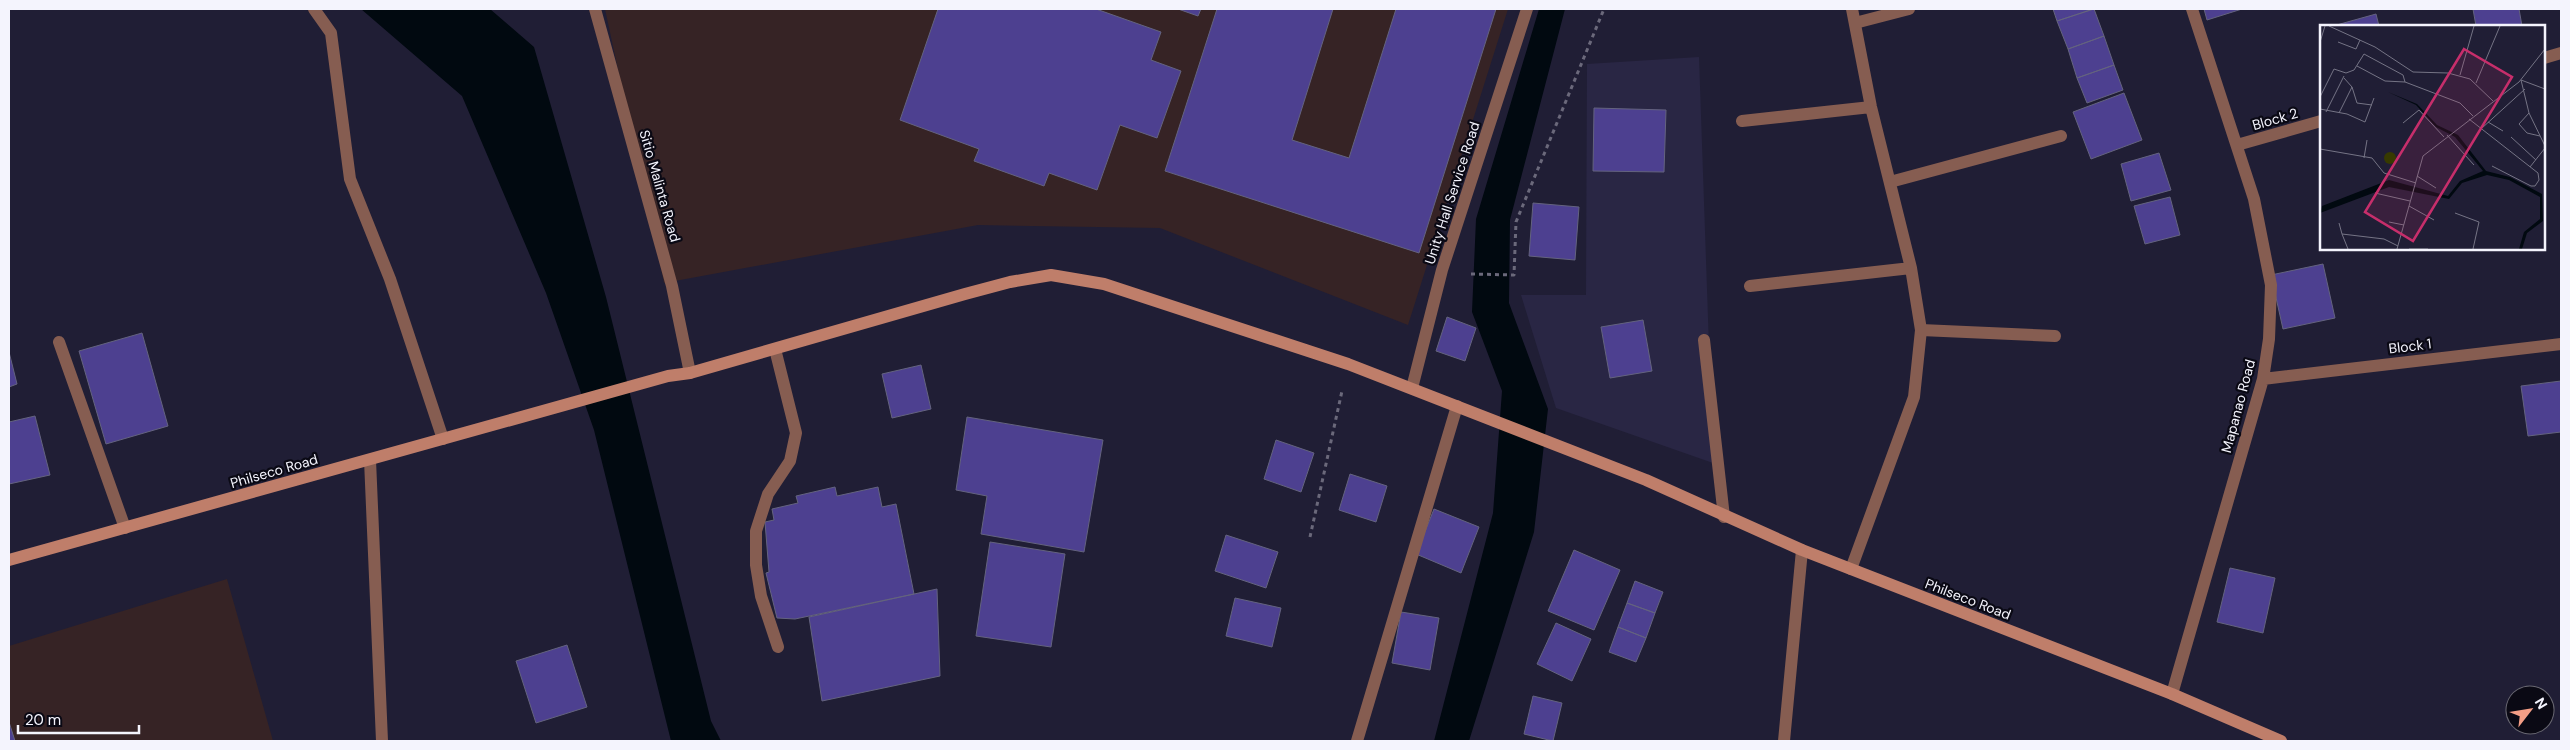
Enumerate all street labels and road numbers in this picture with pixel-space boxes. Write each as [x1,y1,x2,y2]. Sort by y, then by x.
street label: Block 2 [2250,104,2300,134]
street label: Unity Hall Service Road [1420,119,1484,267]
street label: Sitio Malinta Road [635,128,685,244]
street label: Block 1 [2388,334,2432,358]
street label: Mapanao Road [2217,357,2259,455]
street label: Philseco Road [228,450,320,492]
street label: Philseco Road [1923,574,2013,624]

